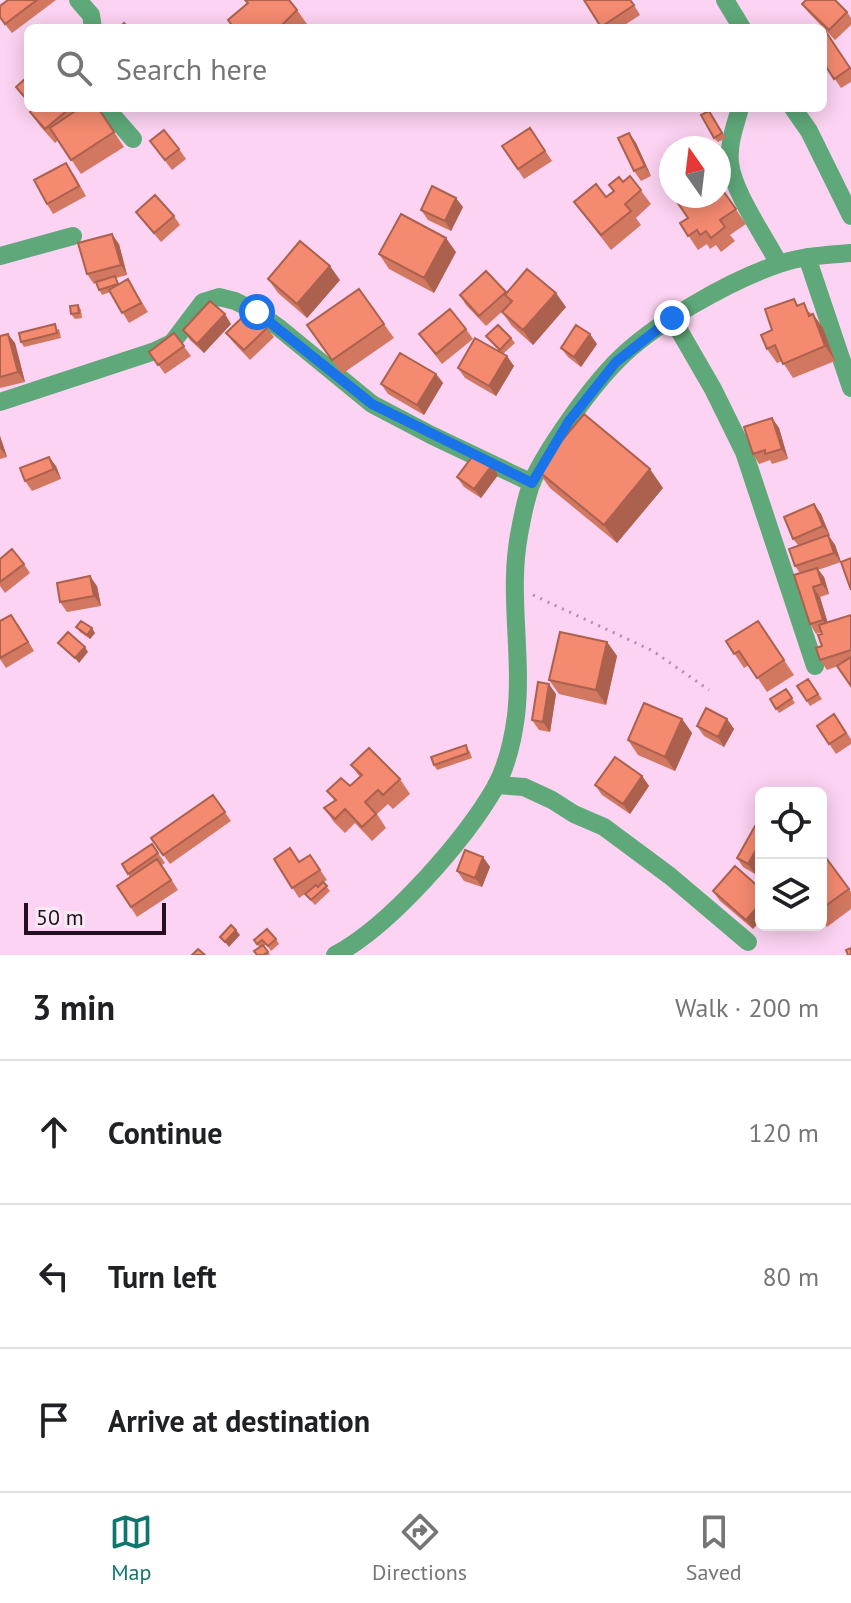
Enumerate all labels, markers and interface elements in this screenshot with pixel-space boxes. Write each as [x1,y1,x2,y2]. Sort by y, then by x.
search box [24,24,827,112]
icon: search [52,46,96,90]
text: Search here [116,49,267,88]
north arrow [659,136,731,208]
route start [239,294,275,330]
route end [654,300,690,336]
map controls [755,787,827,931]
button: locate [755,787,827,859]
button: layers [755,859,827,931]
scale bar [24,899,166,935]
text: 50 m [36,903,84,931]
text: 3 min [32,985,115,1029]
text: Walk · 200 m [675,991,819,1024]
icon: ahead [32,1110,76,1154]
text: Continue [108,1113,222,1152]
text: 120 m [748,1116,819,1149]
icon: left [32,1254,76,1298]
text: Turn left [108,1257,216,1296]
text: 80 m [763,1260,819,1293]
icon: arrive [32,1398,76,1442]
text: Arrive at destination [108,1401,370,1440]
tab: Map [109,1510,153,1586]
tab: Directions [372,1510,467,1586]
tab: Saved [686,1510,742,1586]

